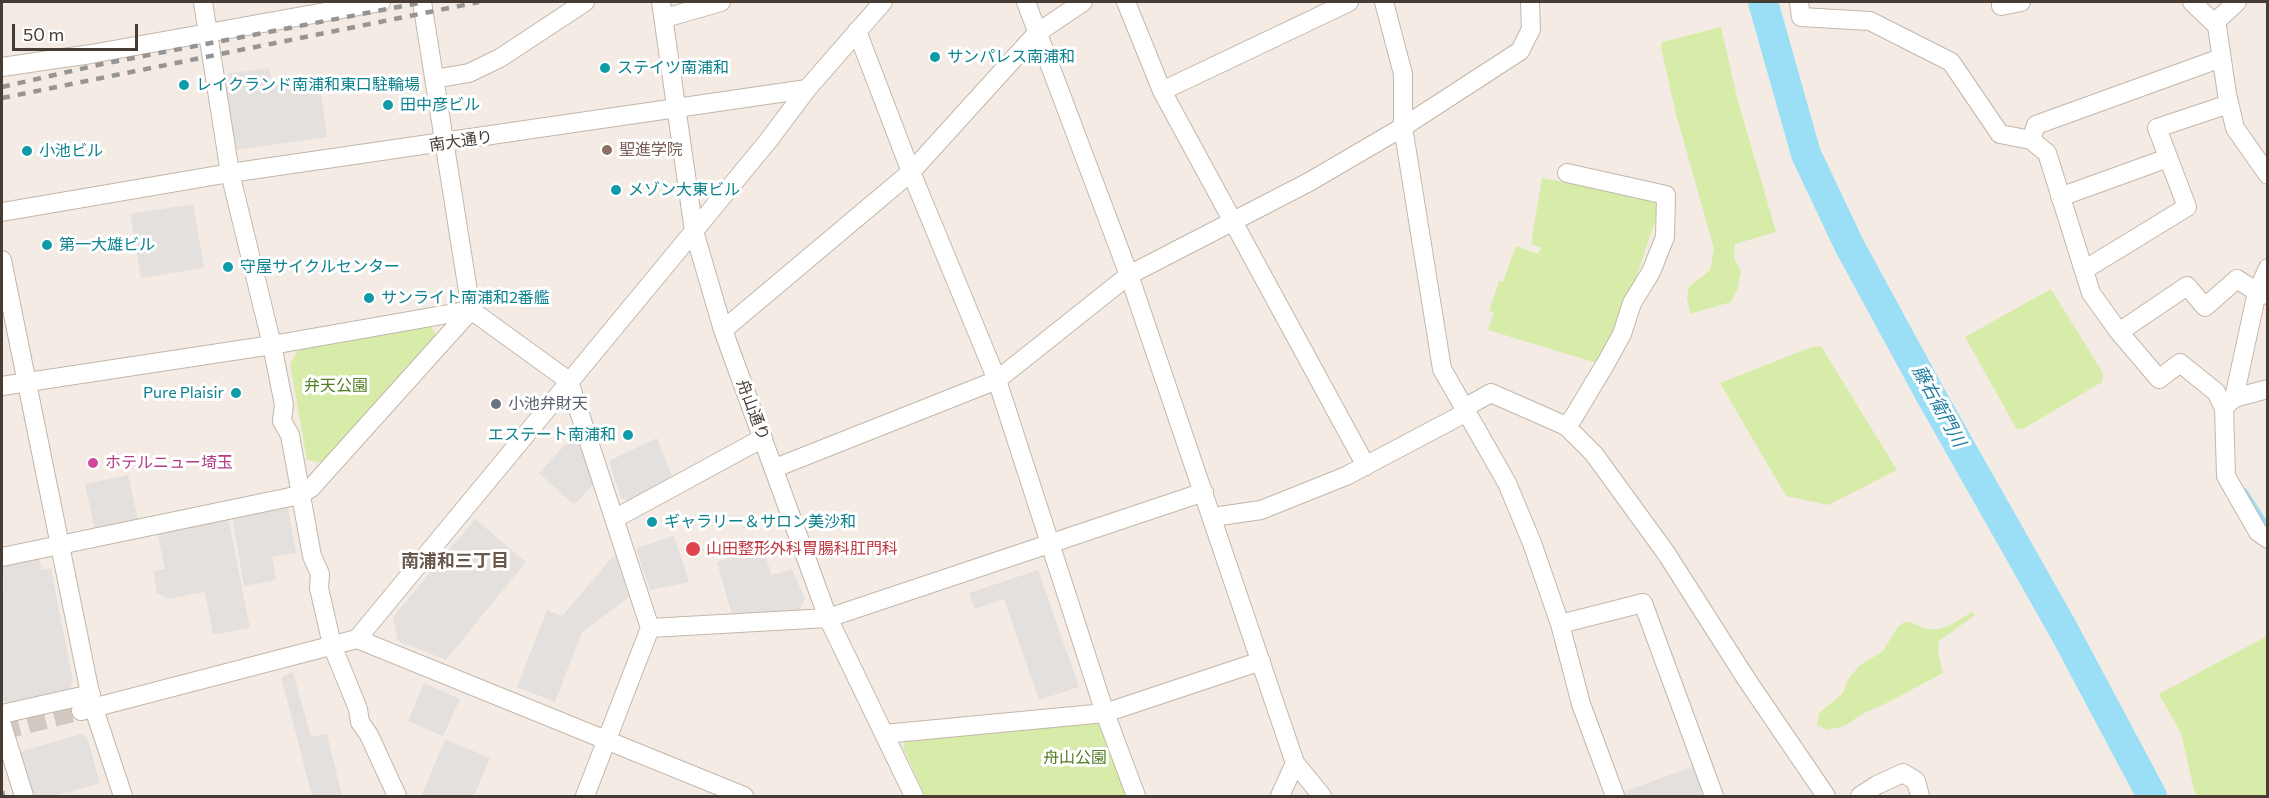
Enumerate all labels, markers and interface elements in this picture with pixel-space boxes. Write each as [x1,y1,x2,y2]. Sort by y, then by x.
scale bar [15,12,141,50]
text: 50 m [23,23,64,45]
place label: サンパレス南浦和 [947,47,1075,67]
marker: サンパレス南浦和 [928,50,942,64]
place label: ステイツ南浦和 [617,58,729,78]
marker: ステイツ南浦和 [598,61,612,75]
place label: レイクランド南浦和東口駐輪場 [196,75,420,95]
marker: レイクランド南浦和東口駐輪場 [177,78,191,92]
place label: 田中彦ビル [400,95,480,115]
marker: 田中彦ビル [381,98,395,112]
street label: 南大通り [428,127,494,155]
place label: 聖進学院 [619,140,683,160]
place label: 小池ビル [39,141,103,161]
marker: 聖進学院 [600,143,614,157]
marker: 小池ビル [20,144,34,158]
place label: メゾン大東ビル [628,180,740,200]
marker: メゾン大東ビル [609,183,623,197]
place label: 第一大雄ビル [59,235,155,255]
marker: 第一大雄ビル [40,238,54,252]
place label: 守屋サイクルセンター [240,257,400,277]
marker: 守屋サイクルセンター [221,260,235,274]
place label: サンライト南浦和2番艦 [381,288,550,308]
marker: サンライト南浦和2番艦 [362,291,376,305]
water label: 藤右衛門川 [1908,361,1970,451]
park label: 弁天公園 [304,376,368,396]
street label: 舟山通り [733,377,773,443]
place label: Pure Plaisir [143,383,224,403]
marker: Pure Plaisir [229,386,243,400]
place label: 小池弁財天 [508,394,588,414]
marker: 小池弁財天 [489,397,503,411]
place label: エステート南浦和 [488,425,616,445]
marker: エステート南浦和 [621,428,635,442]
place label: ホテルニュー埼玉 [105,453,233,473]
marker: ホテルニュー埼玉 [86,456,100,470]
place label: ギャラリー＆サロン美沙和 [664,512,856,532]
marker: ギャラリー＆サロン美沙和 [645,515,659,529]
place label: 山田整形外科胃腸科肛門科 [706,539,898,559]
marker: 山田整形外科胃腸科肛門科 [684,540,702,558]
district label: 南浦和三丁目 [401,550,509,572]
park label: 舟山公園 [1043,748,1107,768]

